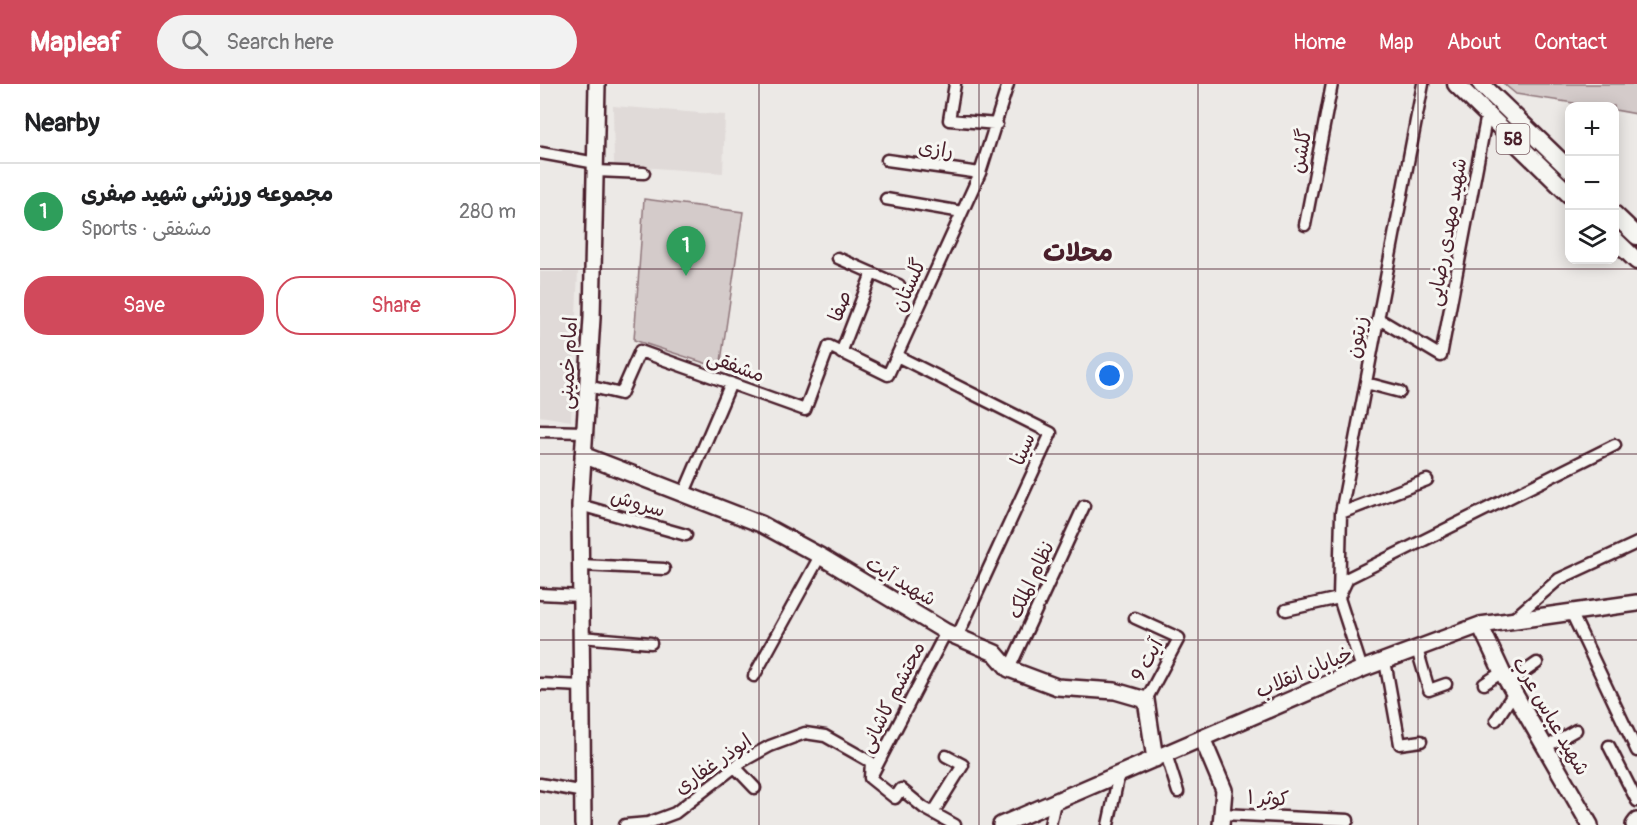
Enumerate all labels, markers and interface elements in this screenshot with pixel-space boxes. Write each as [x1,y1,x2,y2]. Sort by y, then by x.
search box [157,15,577,69]
text: Mapleaf [30,25,121,60]
icon: search [178,26,211,59]
text: Search here [226,28,334,56]
text: Home [1293,29,1346,56]
text: Map [1379,29,1414,56]
text: About [1447,29,1501,56]
text: Contact [1534,29,1607,56]
map controls [1565,102,1619,264]
button: + [1565,102,1619,156]
text: Nearby [24,107,100,139]
road number: 58 [1496,124,1530,154]
street label: گلشن [1284,127,1318,175]
street label: رازی [917,134,955,164]
street label: شهید مهدی رضایی [1422,156,1472,308]
button: − [1565,156,1619,210]
text: مجموعه ورزشی شهید صفری [81,180,333,208]
text: 1 [40,199,47,224]
text: 280 m [459,199,516,224]
button: layers [1565,210,1619,264]
text: Sports · مشفقی [81,216,212,241]
pin: 1 [666,226,706,276]
district label: محلات [1043,237,1113,269]
street label: گلستان [886,254,932,316]
button: Save [24,276,264,335]
button: Share [276,276,516,335]
street label: صفا [823,287,857,325]
street label: زیتون [1341,314,1373,360]
street label: امام خمینی [553,316,585,410]
street label: مشفقی [704,344,768,388]
your location [1095,361,1124,390]
street label: سینا [1005,429,1041,469]
street label: سروش [608,483,668,523]
street label: نظام الملک [1002,537,1062,624]
street label: شهید آیت [861,550,941,612]
street label: آیت 9 [1125,633,1169,686]
street label: محتشم کاشانی [853,637,932,758]
street label: خیابان انقلاب [1252,640,1356,704]
street label: شهید عباس عرب [1507,652,1595,780]
street label: ابوذر غفاری [669,728,757,800]
street label: کوثر ۱ [1246,784,1290,812]

